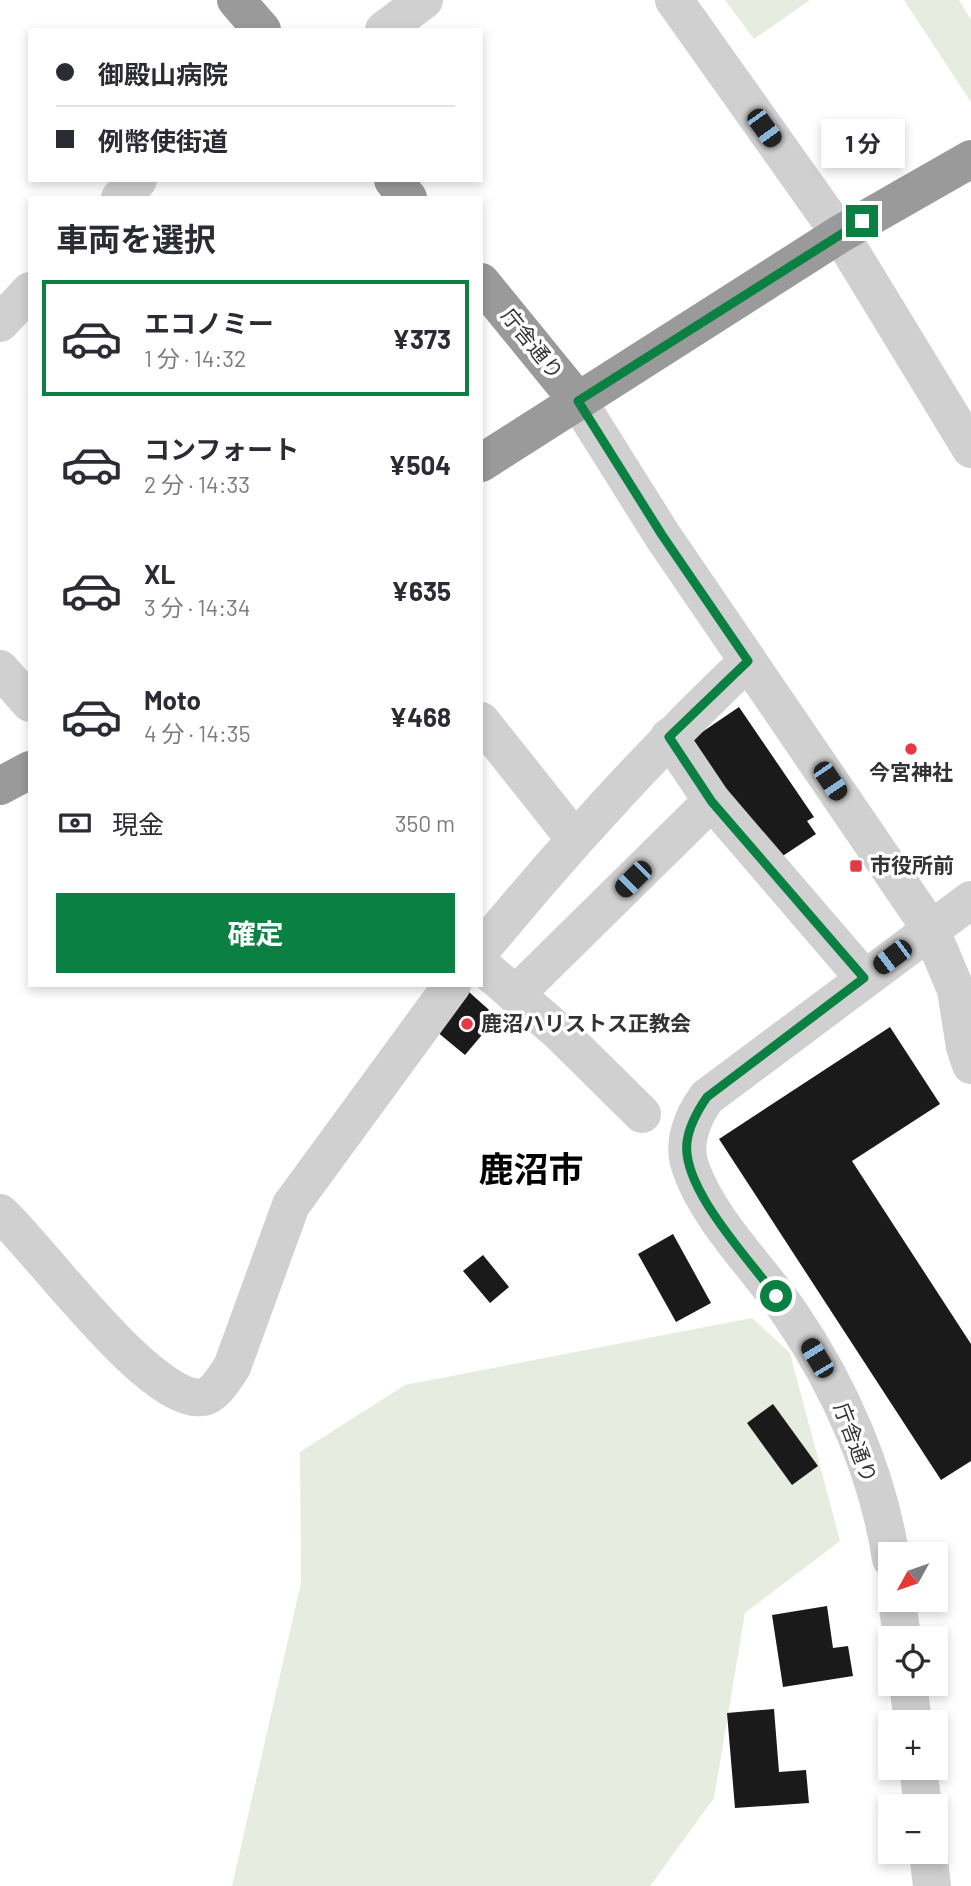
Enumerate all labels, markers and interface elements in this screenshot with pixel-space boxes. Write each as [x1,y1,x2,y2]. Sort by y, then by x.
text: 御殿山病院 [98,58,228,89]
car [744,105,785,151]
callout: 1 分 [820,120,904,168]
text: 例幣使街道 [98,125,228,156]
text: 1 分 [845,129,881,157]
route end [846,205,878,237]
text: 車両を選択 [56,219,216,257]
street label: 庁舎通り [497,303,569,384]
icon: car [60,307,123,370]
text: エコノミー [144,307,274,338]
text: ¥373 [392,323,451,354]
text: 1 分 · 14:32 [144,344,246,372]
icon: car [60,433,123,496]
text: コンフォート [144,433,299,464]
text: ¥504 [389,449,451,480]
text: 2 分 · 14:33 [144,470,250,498]
text: XL [144,558,175,589]
icon: car [60,559,123,622]
text: ¥635 [391,575,451,606]
text: 3 分 · 14:34 [144,593,251,621]
text: Moto [144,684,201,715]
icon: car [60,685,123,748]
text: ¥468 [389,701,451,732]
text: 4 分 · 14:35 [144,719,251,747]
marker: 今宮神社 [903,741,919,757]
car [810,758,851,804]
place label: 今宮神社 [869,759,953,784]
icon: cash [56,804,94,842]
text: 現金 [112,808,164,839]
text: 350 m [395,809,455,837]
place label: 市役所前 [870,852,954,877]
car [611,857,656,901]
marker: 市役所前 [848,858,864,874]
button: 確定 [56,893,455,973]
car [869,936,916,978]
place label: 鹿沼ハリストス正教会 [481,1010,691,1035]
marker: 鹿沼ハリストス正教会 [459,1016,475,1032]
district label: 鹿沼市 [478,1147,584,1189]
route start [760,1280,792,1312]
car [798,1335,837,1381]
street label: 庁舎通り [830,1399,883,1486]
north arrow [878,1542,948,1612]
map controls [878,1542,948,1864]
button: locate [878,1626,948,1696]
button: + [878,1710,948,1780]
button: − [878,1794,948,1864]

